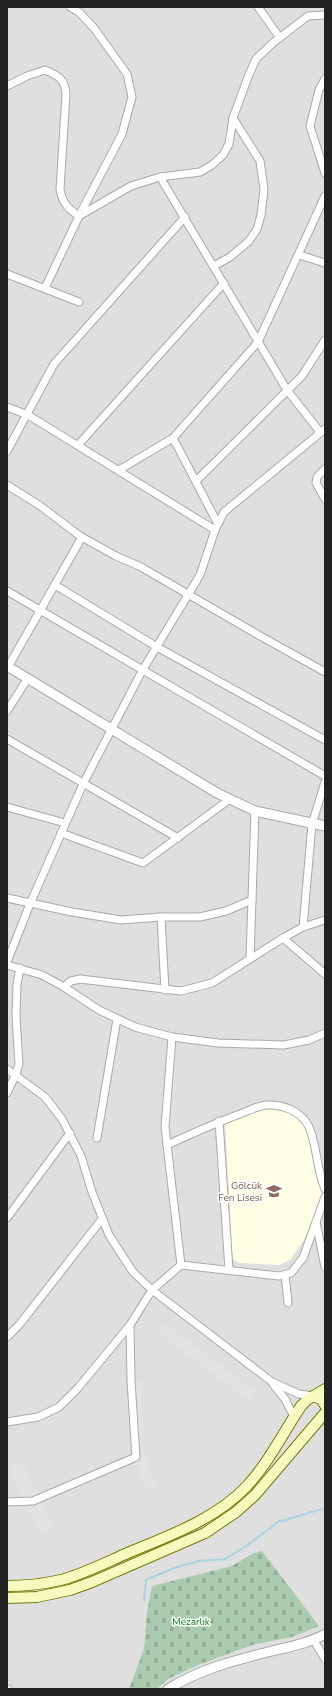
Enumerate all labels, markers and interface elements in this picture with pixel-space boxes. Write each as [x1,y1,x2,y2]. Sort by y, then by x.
place label: Gölcük Fen Lisesi [218,1179,263,1205]
school or university icon: Gölcük Fen Lisesi [265,1182,283,1200]
park label: Mezarlık [172,1615,211,1629]

